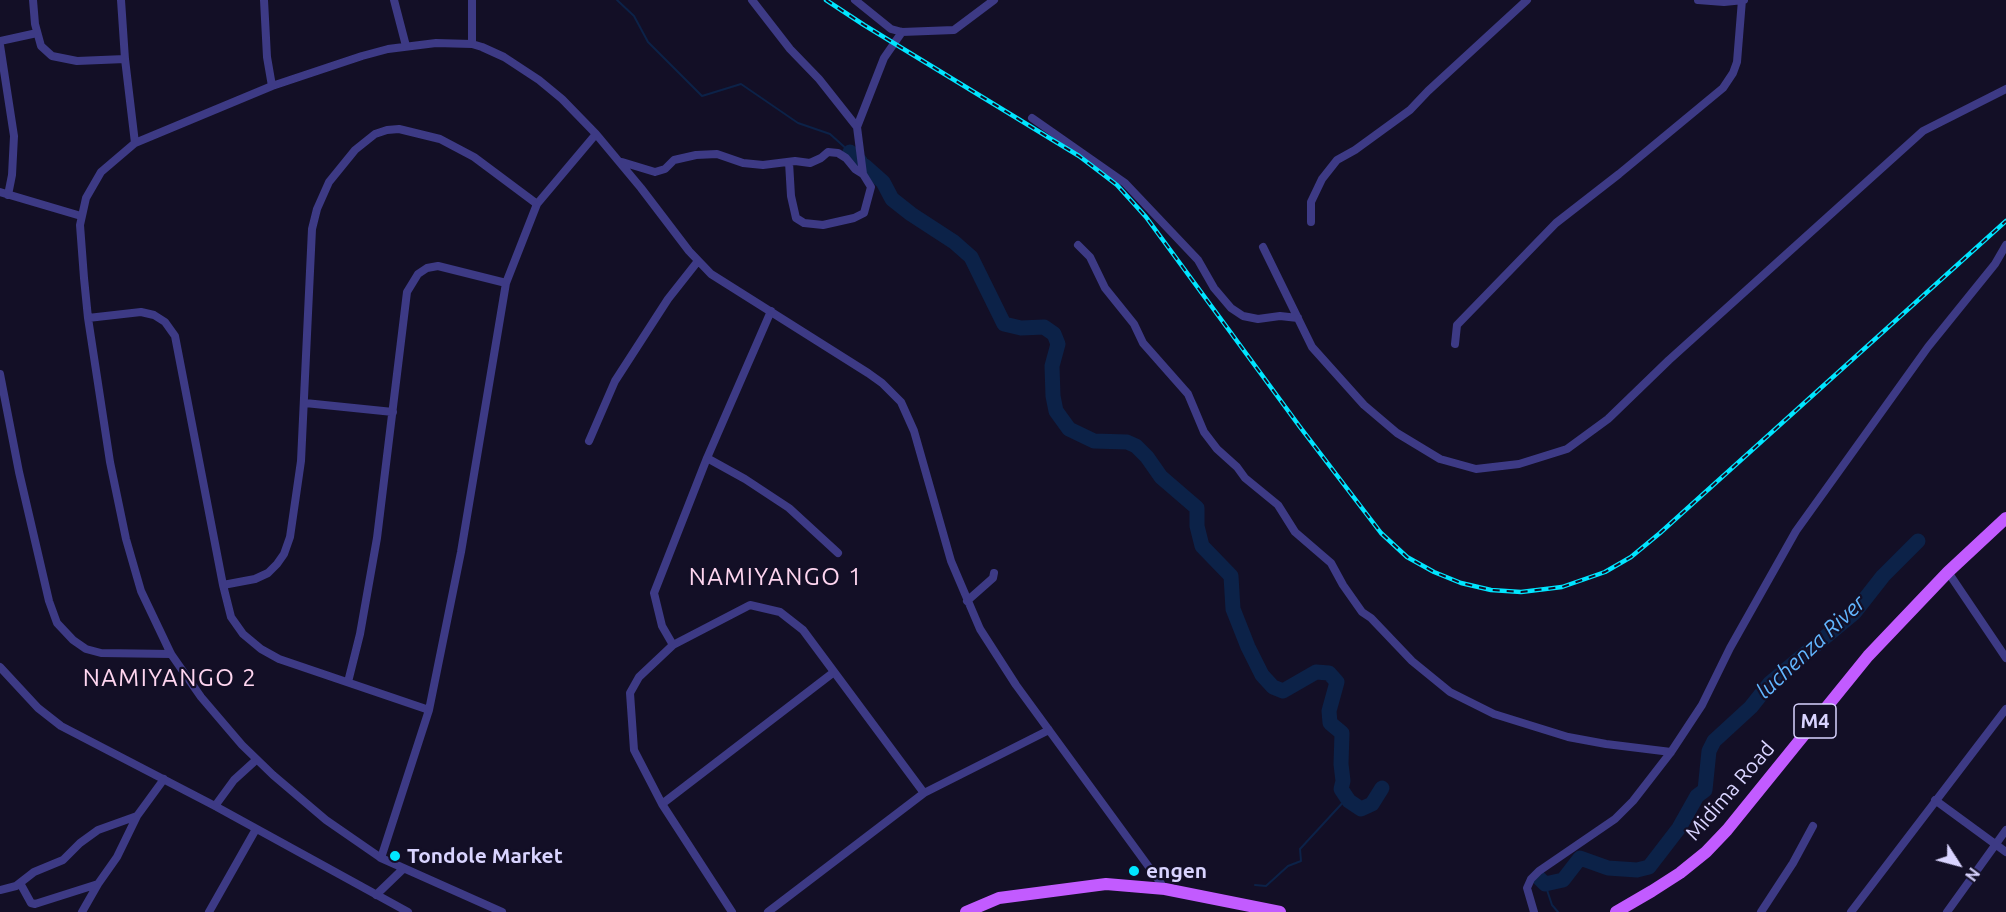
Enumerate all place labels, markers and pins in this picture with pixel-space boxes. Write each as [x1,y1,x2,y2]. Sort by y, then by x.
place label: Tondole Market [407,843,563,869]
marker: Tondole Market [388,849,402,863]
place label: engen [1146,858,1207,884]
marker: engen [1127,864,1141,878]

